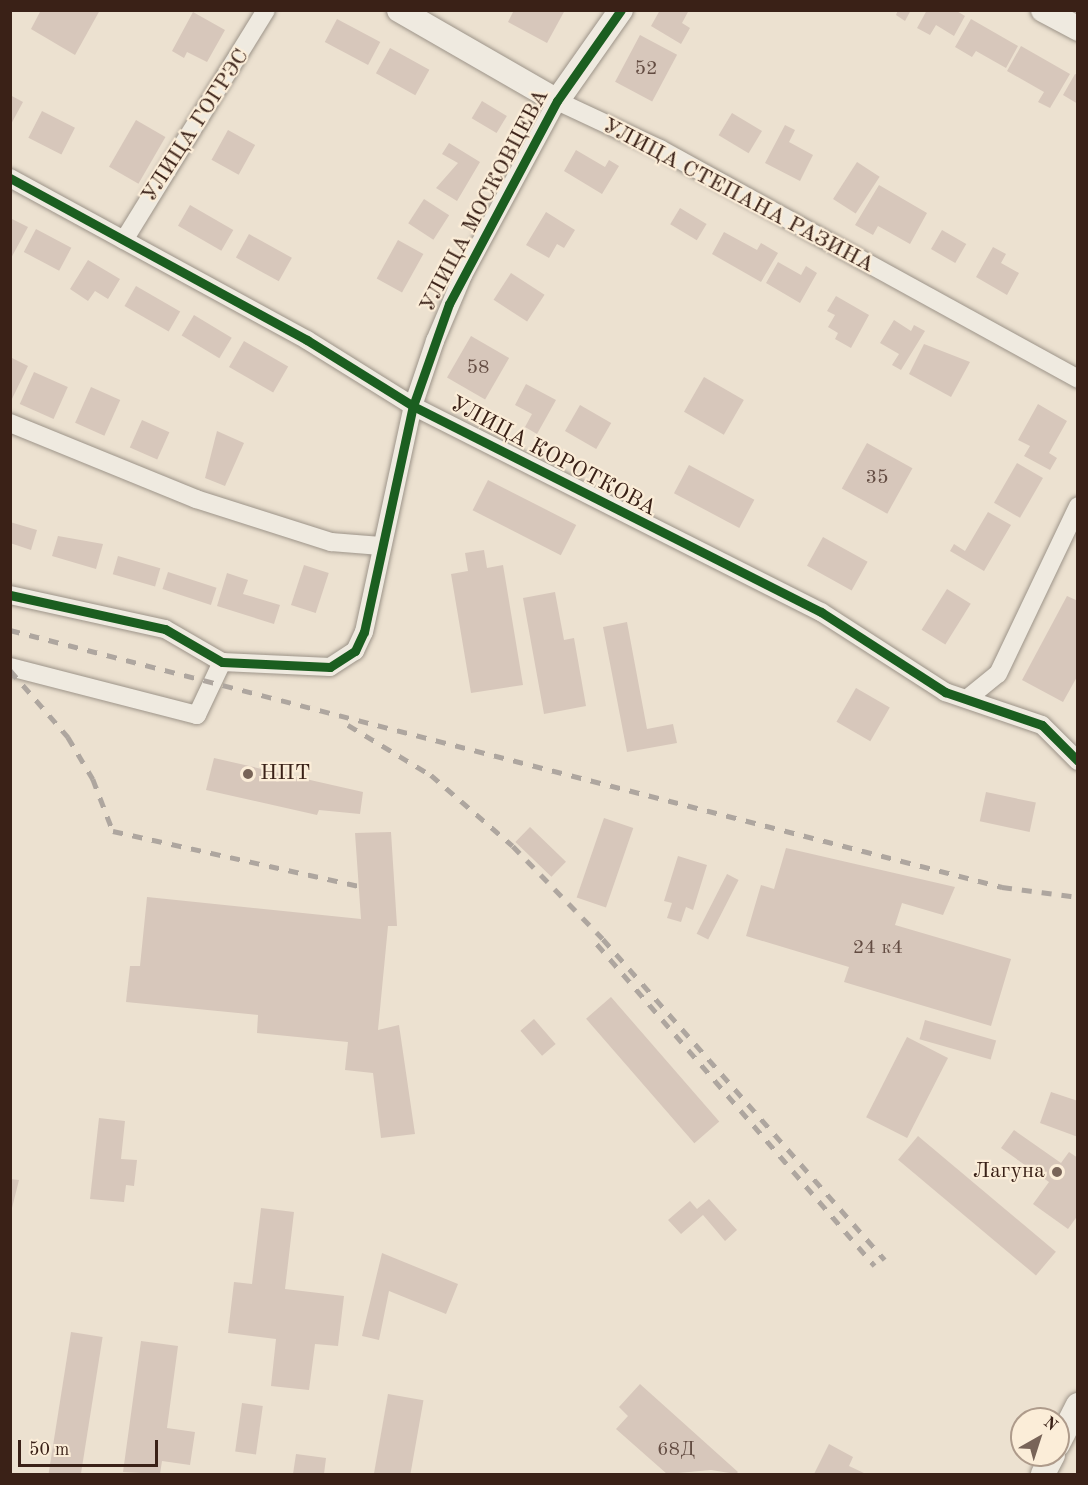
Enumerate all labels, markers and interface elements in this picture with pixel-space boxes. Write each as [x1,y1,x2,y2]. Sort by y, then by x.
street label: УЛИЦА ГОГРЭС [137,44,255,208]
house number: 52 [634,57,658,81]
street label: УЛИЦА МОСКОВЦЕВА [415,85,555,317]
street label: УЛИЦА СТЕПАНА РАЗИНА [598,113,878,279]
house number: 58 [466,356,490,380]
street label: УЛИЦА КОРОТКОВА [445,391,661,523]
house number: 35 [865,466,889,490]
place label: НПТ [260,761,310,787]
marker: НПТ [241,767,255,781]
house number: 24 к4 [853,936,903,960]
place label: Лагуна [973,1159,1045,1185]
marker: Лагуна [1050,1165,1064,1179]
north arrow [1010,1407,1070,1467]
text: N [1040,1414,1060,1435]
scale bar [21,1428,160,1466]
house number: 68Д [657,1438,695,1462]
text: 50 m [29,1441,69,1459]

